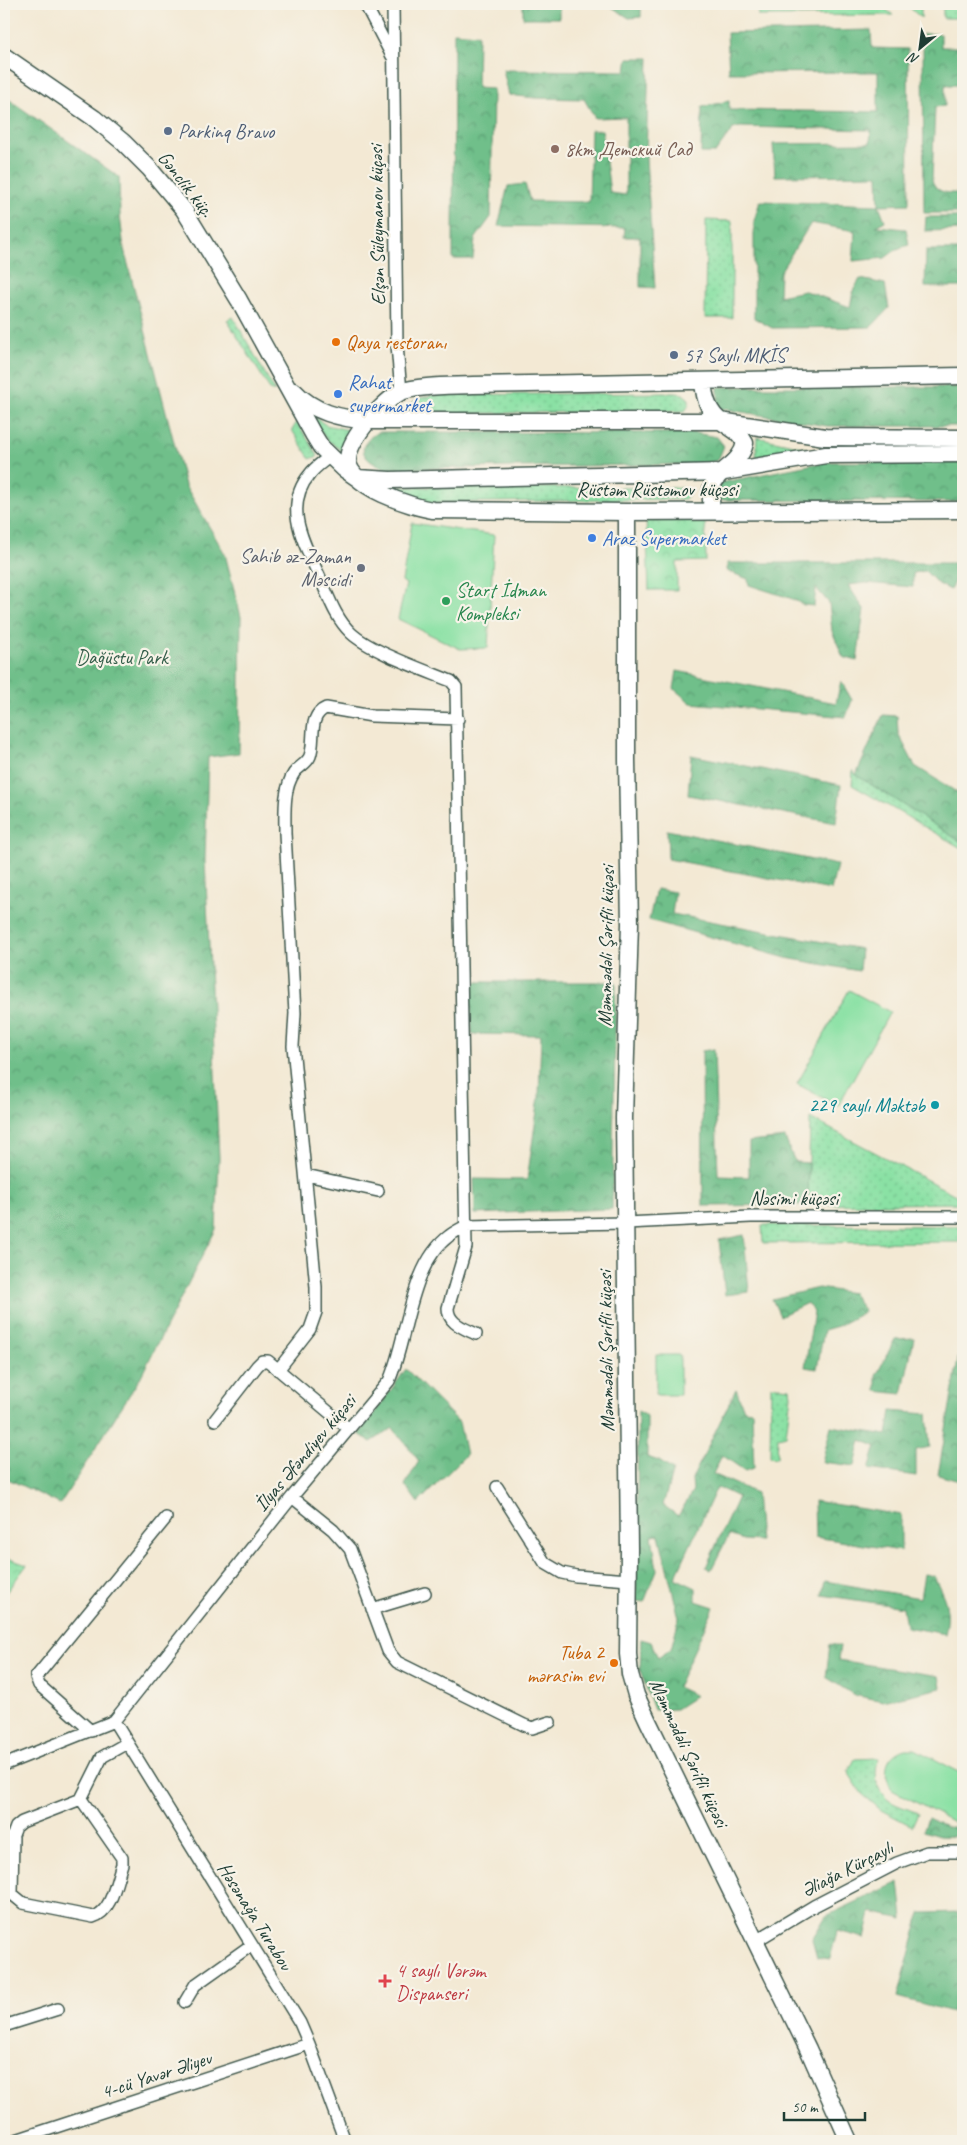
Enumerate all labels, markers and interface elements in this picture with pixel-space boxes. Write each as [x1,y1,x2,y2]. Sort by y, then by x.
north arrow [894,22,944,72]
text: N [904,48,922,68]
place label: Parkinq Bravo [178,119,275,144]
marker: Parkinq Bravo [162,125,174,137]
place label: 8km Детский Сад [565,137,693,162]
street label: Elşən Süleymanov küçəsi [363,142,391,305]
marker: 8km Детский Сад [549,143,561,155]
street label: Gənclik küç. [152,146,220,222]
place label: Qaya restoranı [346,330,447,355]
marker: Qaya restoranı [330,336,342,348]
place label: 57 Saylı MKİS [684,343,790,368]
marker: 57 Saylı MKİS [668,349,680,361]
place label: Rahat supermarket [348,370,433,418]
marker: Rahat supermarket [332,388,344,400]
street label: Rüstəm Rüstəmov küçəsi [576,477,740,502]
place label: Araz Supermarket [602,526,728,551]
marker: Araz Supermarket [586,532,598,544]
place label: Sahib əz-Zaman Məscidi [240,544,353,592]
marker: Sahib əz-Zaman Məscidi [355,562,367,574]
place label: Start İdman Kompleksi [456,578,547,626]
marker: Start İdman Kompleksi [440,595,452,607]
park label: Dağüstu Park [76,645,169,670]
street label: Məmmədəli Şərifli küçəsi [592,863,620,1027]
place label: 229 saylı Məktəb [809,1093,926,1118]
marker: 229 saylı Məktəb [929,1099,941,1111]
street label: Nəsimi küçəsi [750,1186,841,1211]
street label: Məmmədəli Şərifli küçəsi [592,1268,620,1432]
street label: İlyas Əfəndiyev küçəsi [249,1388,363,1517]
place label: Tuba 2 mərasim evi [527,1640,606,1688]
marker: Tuba 2 mərasim evi [608,1657,620,1669]
street label: Məmmədəli Şərifli küçəsi [644,1675,735,1833]
street label: Əliağa Kürçaylı [797,1835,898,1903]
street label: Həsənağa Turabov [212,1857,299,1977]
place label: 4 saylı Vərəm Dispanseri [396,1958,487,2006]
marker: 4 saylı Vərəm Dispanseri [378,1974,392,1988]
street label: 4-cü Yavər Əliyev [98,2045,216,2105]
scale bar [784,2090,866,2122]
text: 50 m [792,2098,819,2117]

